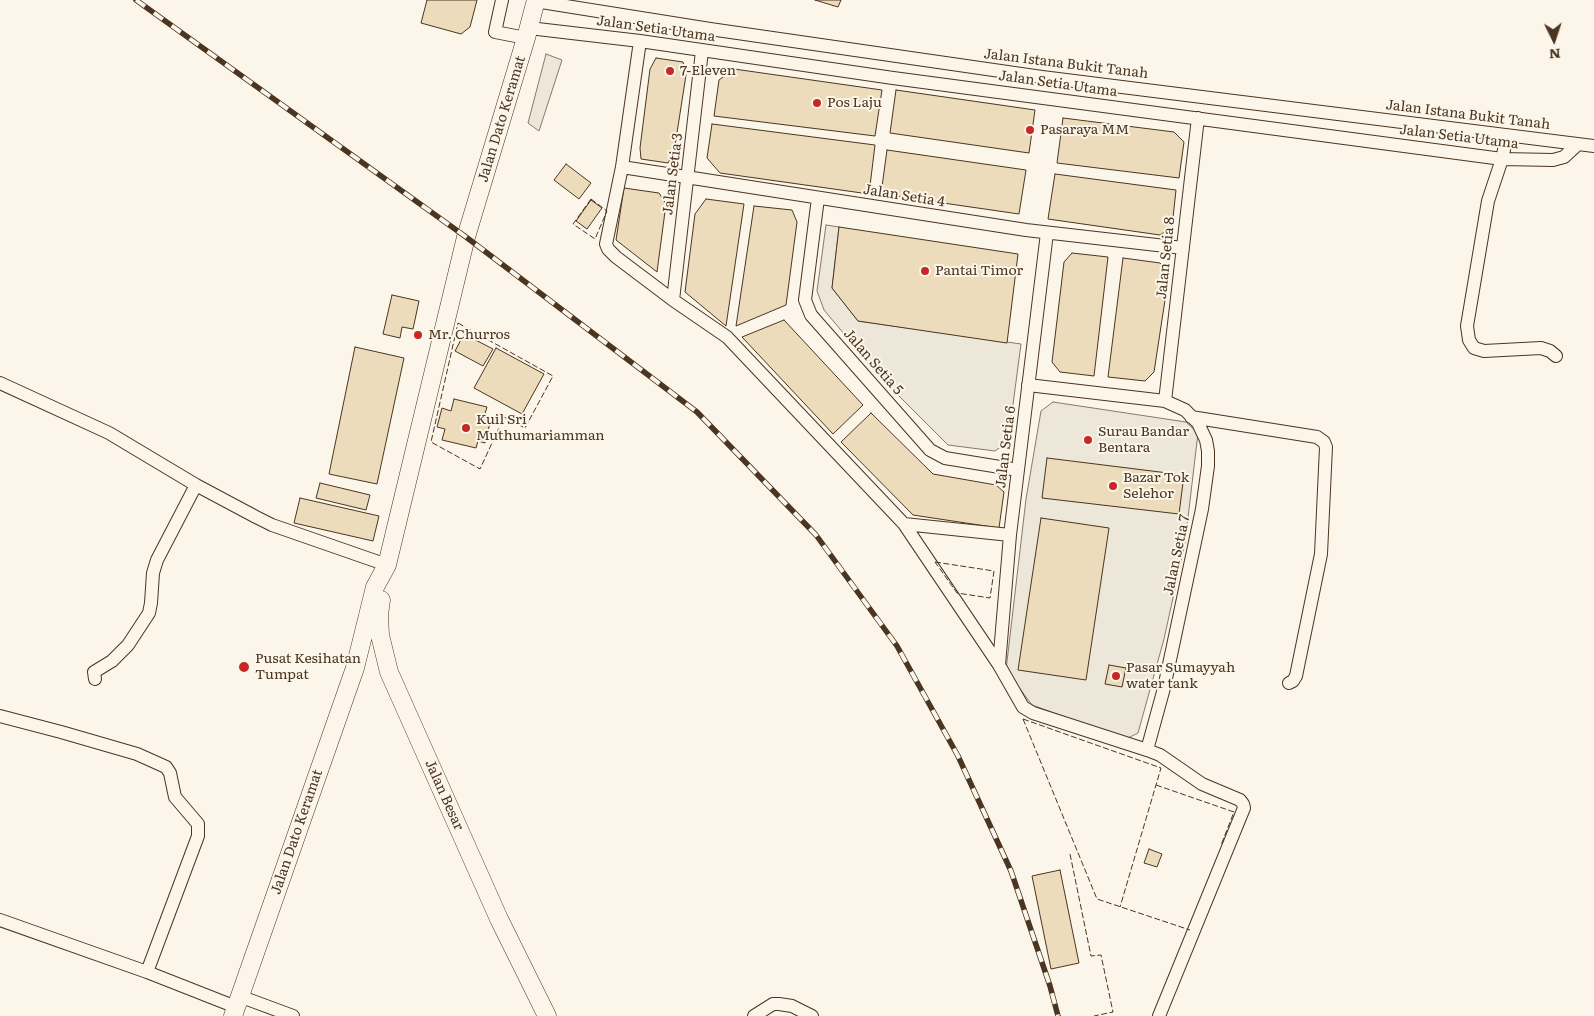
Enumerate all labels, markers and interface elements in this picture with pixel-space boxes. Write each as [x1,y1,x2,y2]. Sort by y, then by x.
street label: Jalan Setia Utama [595,12,717,46]
north arrow [1529,15,1579,65]
text: N [1548,45,1562,65]
street label: Jalan Istana Bukit Tanah [983,46,1149,82]
street label: Jalan Dato Keramat [475,54,529,184]
place label: 7-Eleven [680,63,736,79]
marker: 7-Eleven [664,65,676,77]
street label: Jalan Setia Utama [997,67,1119,101]
place label: Pos Laju [827,95,882,111]
marker: Pos Laju [811,97,823,109]
street label: Jalan Istana Bukit Tanah [1385,97,1551,133]
street label: Jalan Setia Utama [1398,121,1520,153]
place label: Pasaraya MM [1040,122,1129,138]
marker: Pasaraya MM [1024,124,1036,136]
street label: Jalan Setia 3 [660,132,686,216]
street label: Jalan Setia 4 [862,181,946,211]
street label: Jalan Setia 8 [1153,216,1179,300]
place label: Pantai Timor [935,263,1023,279]
marker: Pantai Timor [919,265,931,277]
street label: Jalan Setia 5 [840,325,906,399]
place label: Mr. Churros [428,327,510,343]
marker: Mr. Churros [412,329,424,341]
street label: Jalan Setia 6 [993,405,1019,489]
place label: Kuil Sri Muthumariamman [476,412,605,444]
marker: Kuil Sri Muthumariamman [460,422,472,434]
place label: Surau Bandar Bentara [1098,424,1189,457]
marker: Surau Bandar Bentara [1082,434,1094,446]
place label: Bazar Tok Selehor [1123,470,1189,502]
marker: Bazar Tok Selehor [1107,480,1119,492]
street label: Jalan Setia 7 [1160,513,1194,597]
place label: Pusat Kesihatan Tumpat [255,651,361,684]
marker: Pusat Kesihatan Tumpat [237,660,251,674]
place label: Pasar Sumayyah water tank [1126,660,1235,692]
marker: Pasar Sumayyah water tank [1110,670,1122,682]
street label: Jalan Besar [421,757,467,833]
street label: Jalan Dato Keramat [268,767,326,897]

